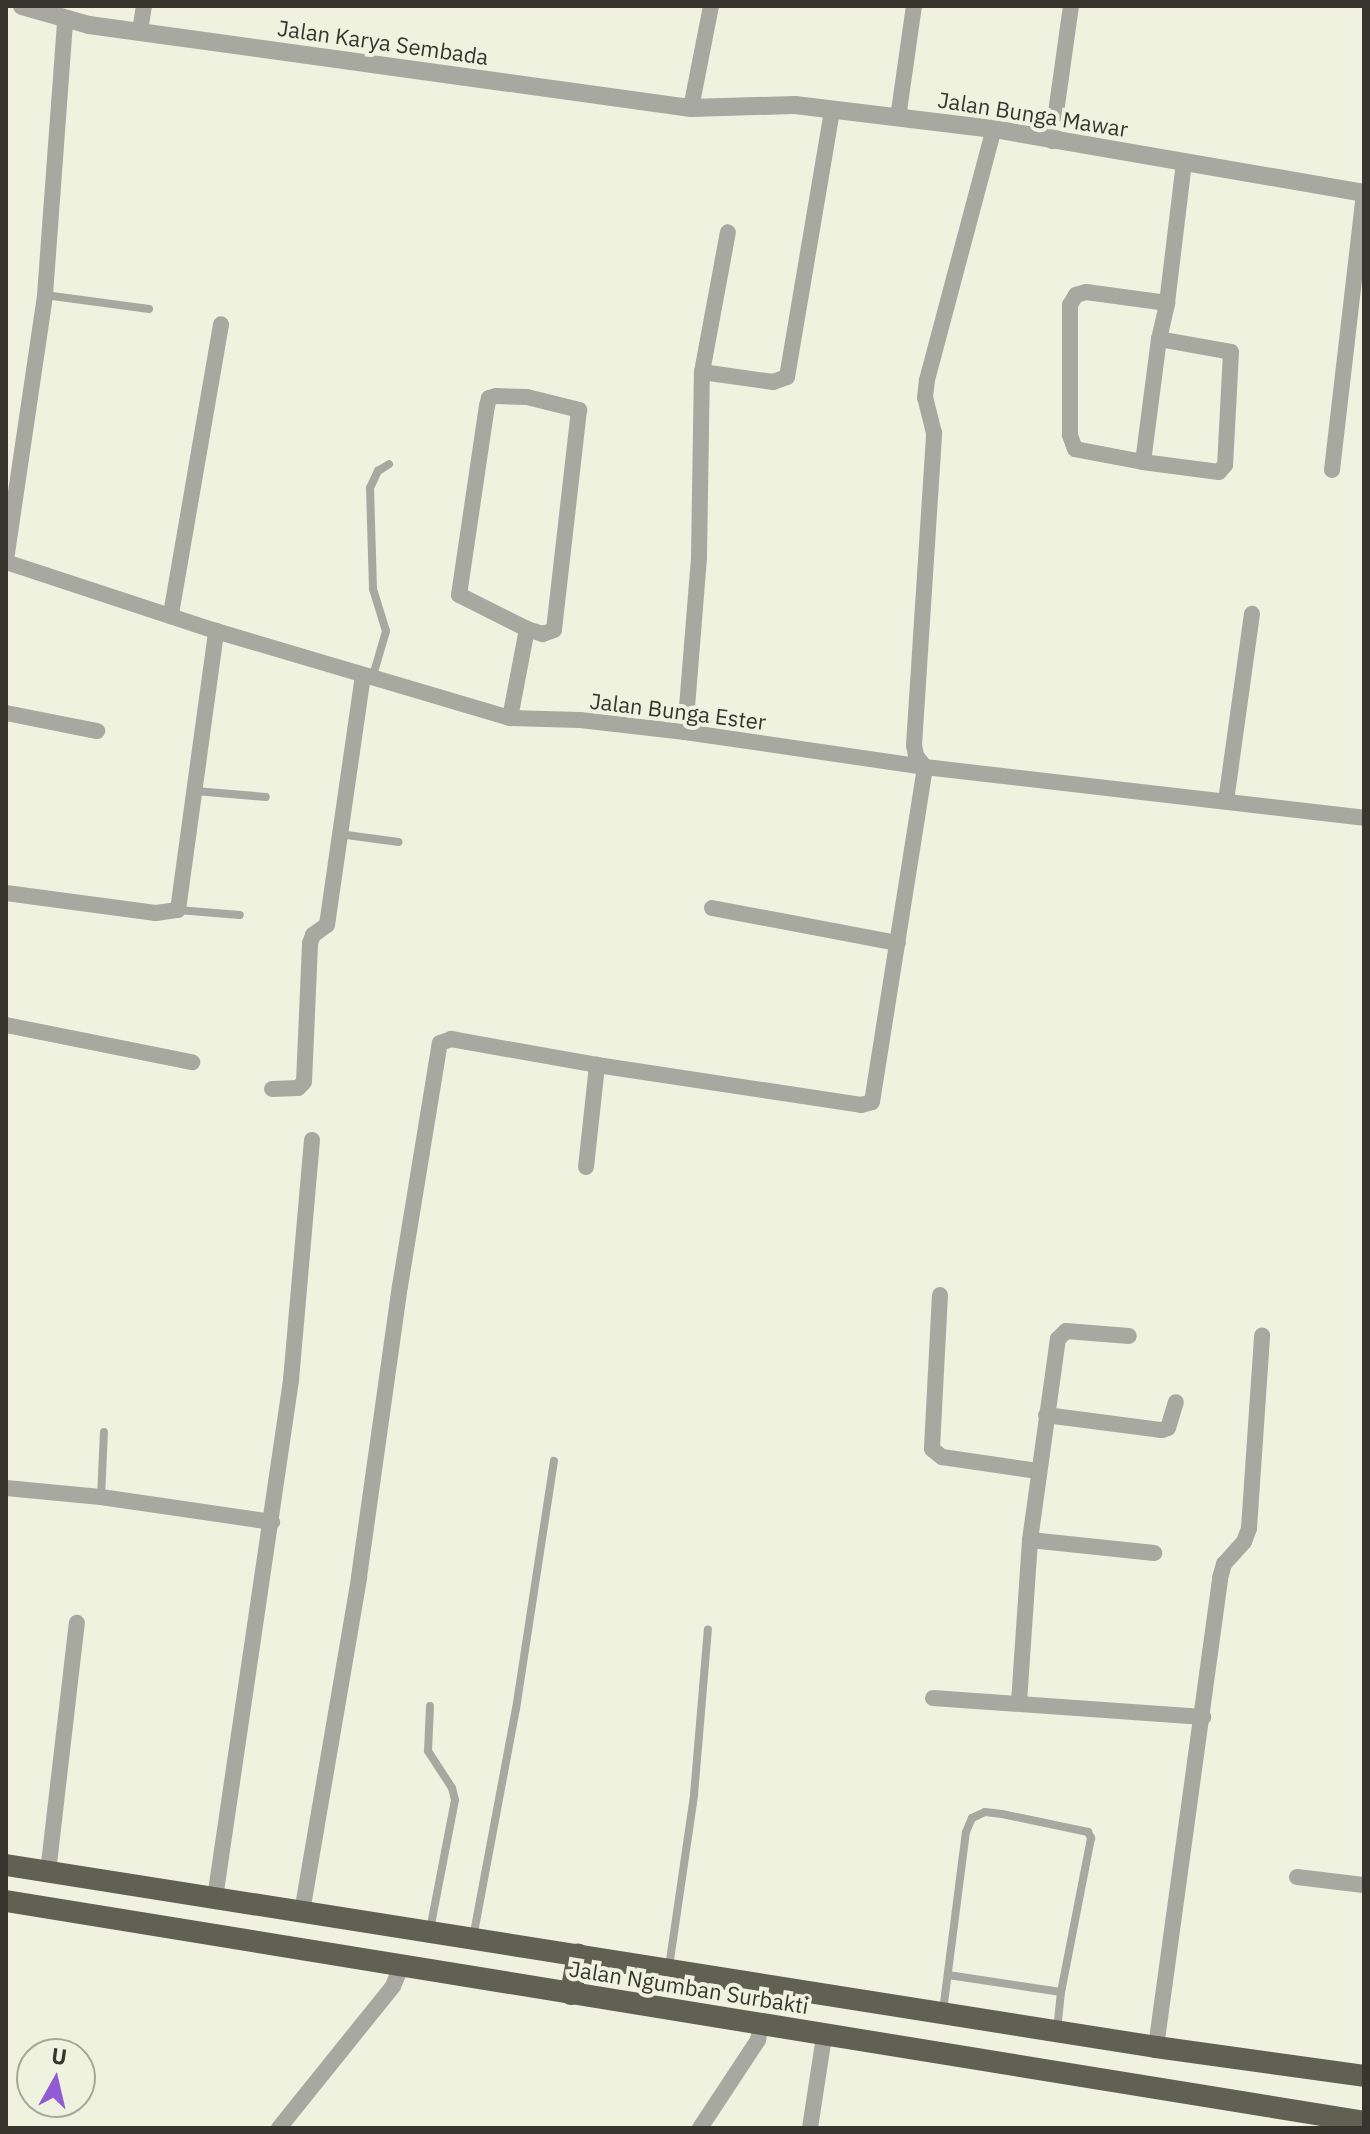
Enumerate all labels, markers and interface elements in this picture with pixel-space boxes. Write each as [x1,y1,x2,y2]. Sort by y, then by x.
street label: Jalan Karya Sembada [276,14,490,70]
street label: Jalan Bunga Mawar [936,86,1130,142]
street label: Jalan Bunga Ester [588,687,768,735]
street label: Jalan Ngumban Surbakti [568,1955,810,2019]
north arrow [16,2038,96,2118]
text: U [50,2040,69,2071]

